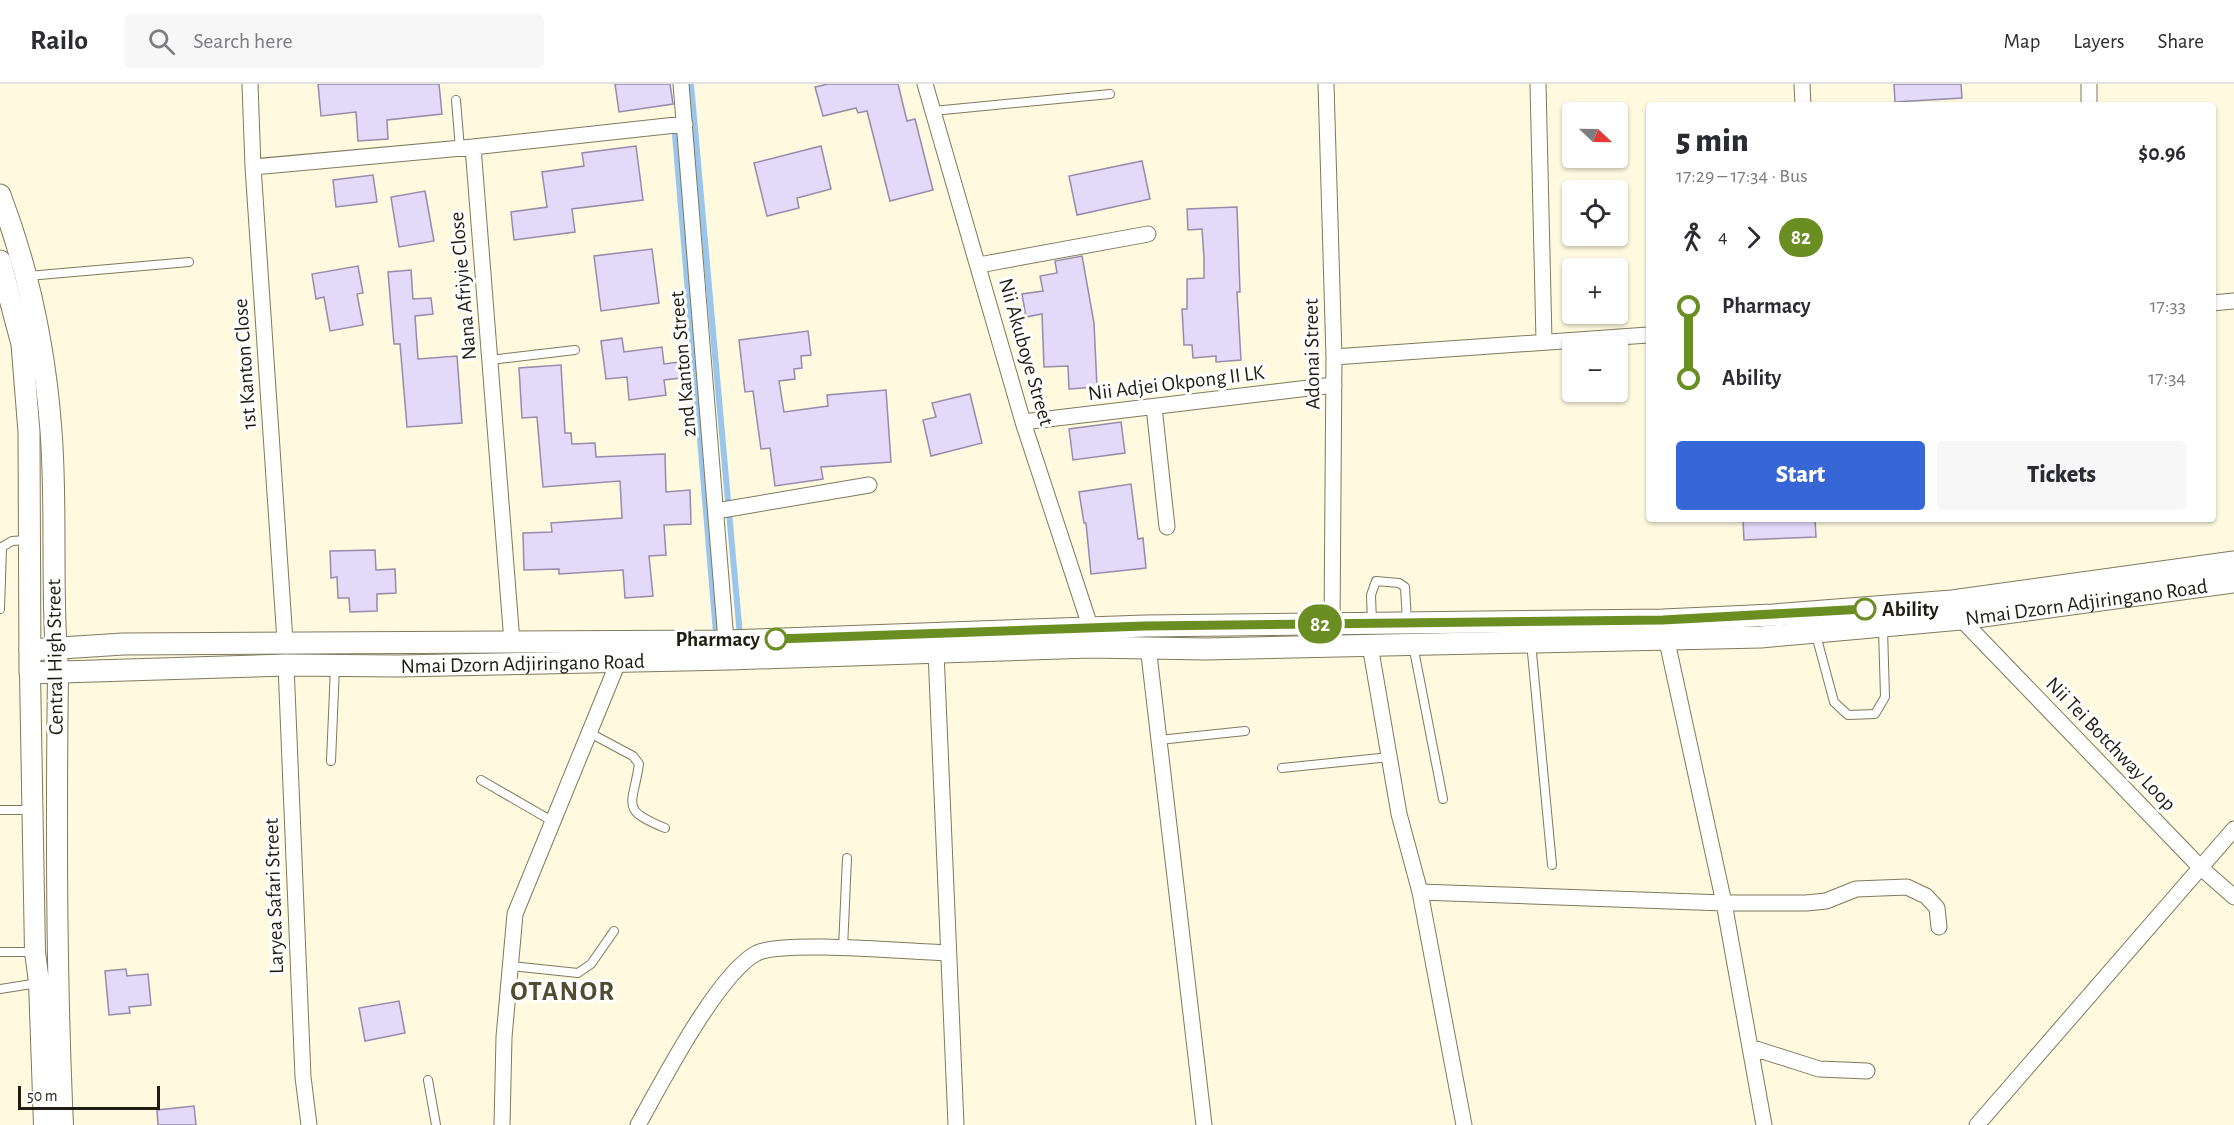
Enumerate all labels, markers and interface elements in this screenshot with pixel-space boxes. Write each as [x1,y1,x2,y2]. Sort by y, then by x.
search box [124,14,544,68]
icon: search [145,25,178,58]
text: Railo [30,27,88,55]
text: Search here [193,30,293,52]
text: Map [2004,31,2040,52]
text: Layers [2073,31,2124,52]
text: Share [2157,31,2204,52]
north arrow [1562,102,1628,168]
map controls [1562,102,1628,402]
text: 5 min [1676,125,1749,158]
text: $0.96 [2138,142,2186,164]
text: 17:29 – 17:34 · Bus [1676,166,1808,186]
button: locate [1562,180,1628,246]
street label: Nana Afriyie Close [446,211,480,361]
icon: walk [1676,221,1709,254]
icon: forward [1737,221,1770,254]
text: 4 [1718,227,1728,247]
text: 82 [1791,227,1811,248]
button: + [1562,258,1628,324]
street label: Nii Akuboye Street [995,276,1057,428]
street label: 2nd Kanton Street [666,290,700,438]
text: Pharmacy [1722,295,1811,317]
text: 17:33 [2150,296,2186,316]
street label: 1st Kanton Close [230,298,260,430]
street label: Adonai Street [1301,298,1323,410]
button: − [1562,336,1628,402]
street label: Nii Adjei Okpong II LK [1087,362,1266,404]
text: Ability [1722,367,1781,389]
text: 17:34 [2148,368,2186,388]
button: Start [1676,441,1925,510]
button: Tickets [1937,441,2186,510]
street label: Nmai Dzorn Adjiringano Road [1964,575,2209,629]
street label: Central High Street [43,578,67,735]
marker: Ability [1854,598,1876,620]
place label: Ability [1882,599,1939,620]
line badge: 82 [1293,604,1347,644]
text: 82 [1310,614,1330,635]
marker: Pharmacy [765,628,787,650]
place label: Pharmacy [675,629,761,650]
street label: Nmai Dzorn Adjiringano Road [400,650,645,676]
street label: Nii Tei Botchway Loop [2042,673,2180,815]
street label: Laryea Safari Street [261,817,287,974]
district label: OTANOR [510,978,616,1005]
scale bar [18,1083,160,1110]
text: 50 m [27,1088,58,1104]

